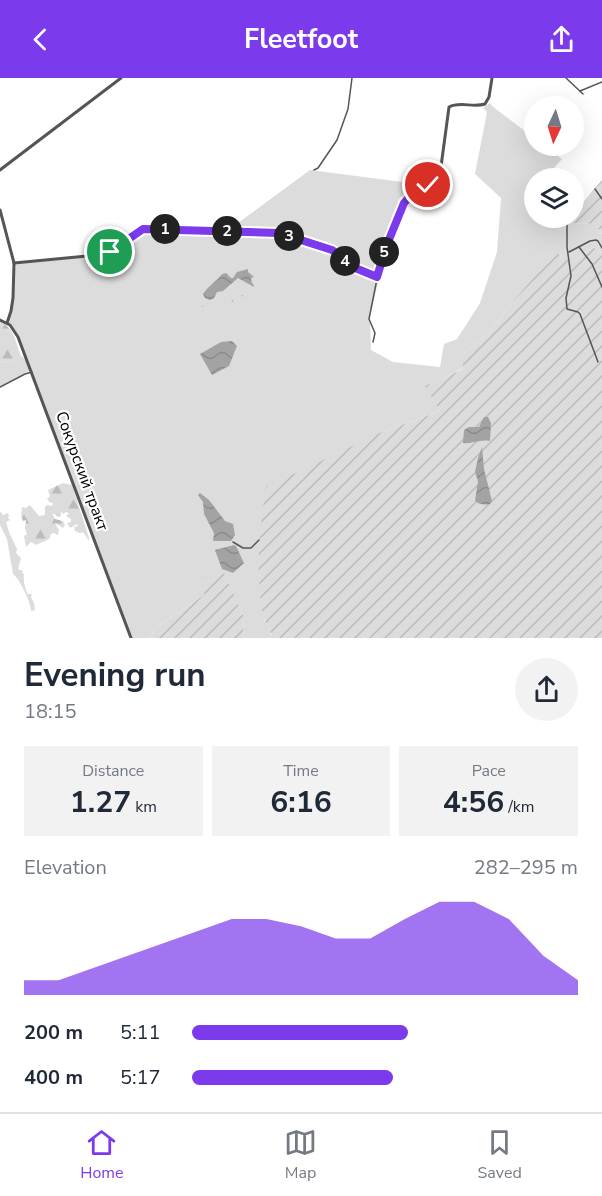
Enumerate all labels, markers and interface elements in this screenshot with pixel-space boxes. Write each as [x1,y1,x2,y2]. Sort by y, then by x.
text: Fleetfoot [244,21,358,58]
icon: back [24,23,57,56]
icon: share [545,23,578,56]
north arrow [524,96,584,156]
map controls [524,96,584,228]
pin [402,159,453,210]
icon: check [411,168,444,201]
button: layers [524,168,584,228]
pin: 1 [150,214,180,244]
pin: 2 [212,216,242,246]
text: 1 [160,218,170,240]
text: 2 [222,220,232,242]
pin: 3 [274,221,304,251]
text: 3 [284,225,294,247]
pin [84,226,135,277]
icon: arrive [93,235,126,268]
pin: 5 [369,237,399,267]
text: 5 [379,241,389,263]
pin: 4 [330,246,360,276]
text: 4 [340,250,350,272]
street label: Сокурский тракт [50,408,114,535]
text: Evening run [24,653,206,698]
button: share [515,658,578,721]
text: 18:15 [24,698,77,725]
text: Distance [82,760,144,782]
text: Time [283,760,319,782]
text: Pace [472,760,506,782]
text: 1.27 [70,782,131,823]
text: 6:16 [270,782,332,823]
text: 4:56 [443,782,504,823]
text: km [131,796,157,818]
text: /km [504,796,535,818]
text: Elevation [24,854,107,881]
text: 282–295 m [474,854,578,881]
text: 200 m [24,1019,83,1046]
text: 5:11 [120,1019,161,1046]
text: 400 m [24,1064,83,1091]
text: 5:17 [120,1064,161,1091]
tab: Home [80,1126,124,1184]
tab: Map [284,1126,317,1184]
tab: Saved [478,1126,522,1184]

